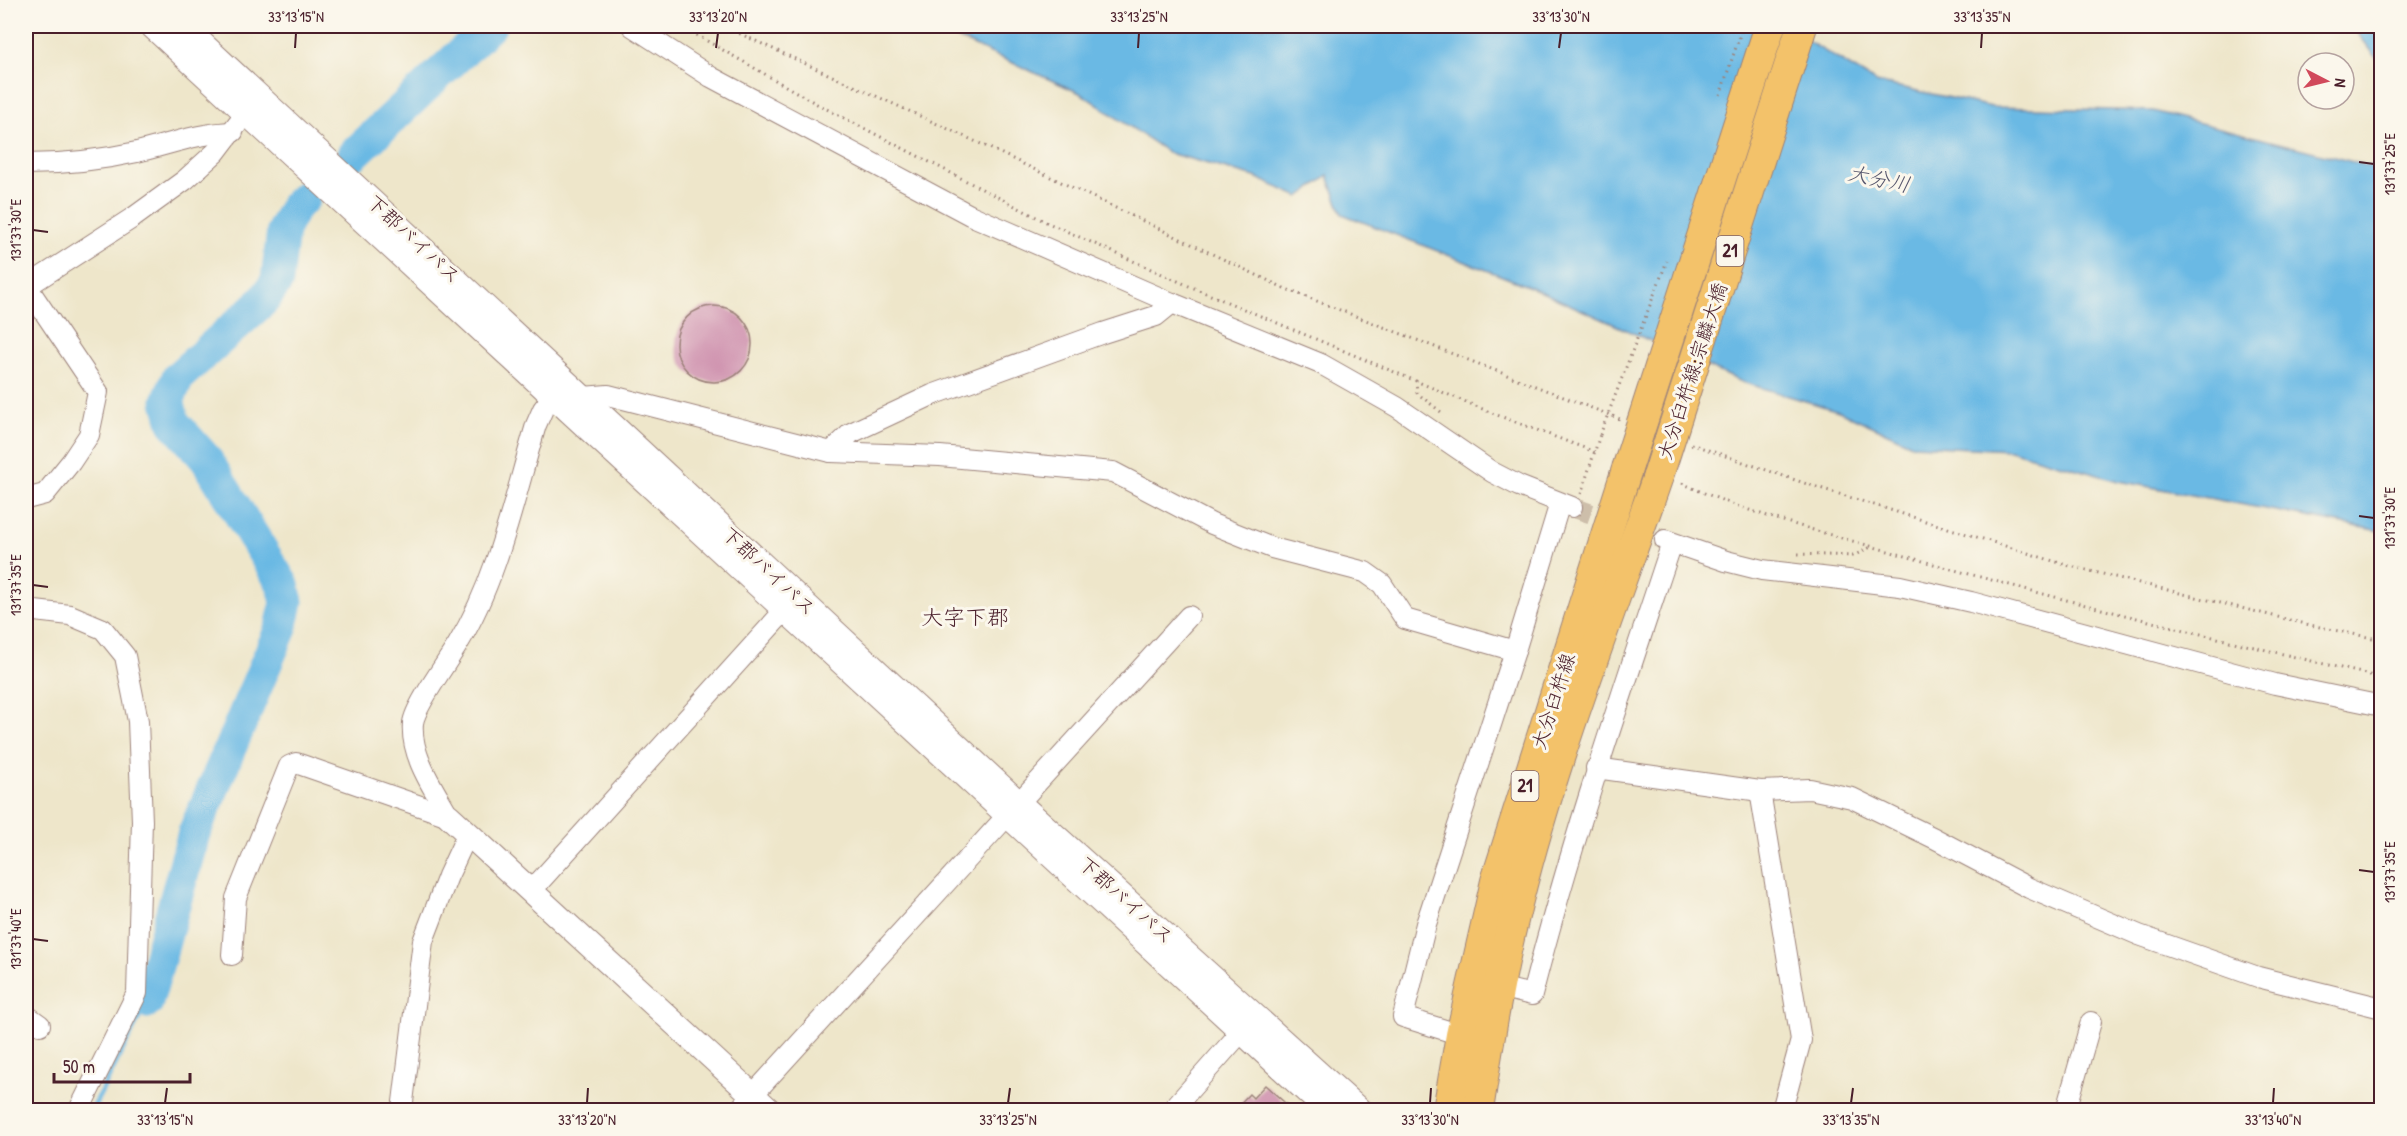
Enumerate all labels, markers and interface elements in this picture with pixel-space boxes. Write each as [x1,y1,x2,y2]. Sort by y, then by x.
text: 33°13'15"N [268,6,324,27]
text: 33°13'20"N [689,6,747,27]
text: 33°13'25"N [1110,6,1168,27]
text: 33°13'30"N [1532,6,1590,27]
text: 33°13'35"N [1953,6,2011,27]
north arrow [2296,51,2356,111]
text: N [2329,77,2352,89]
text: 131°37'25"E [2379,133,2400,195]
water label: 大分川 [1845,158,1913,199]
street label: 下郡バイパス [361,188,467,289]
text: 131°37'30"E [5,198,26,261]
road number: 21 [1716,236,1744,266]
street label: 大分臼杵線;宗麟大橋 [1650,279,1733,463]
text: 131°37'30"E [2379,486,2400,549]
street label: 下郡バイパス [716,520,822,621]
text: 131°37'35"E [5,554,26,616]
district label: 大字下郡 [921,602,1009,632]
street label: 大分臼杵線 [1524,649,1581,753]
road number: 21 [1512,771,1538,801]
text: 131°37'35"E [2379,841,2400,903]
street label: 下郡バイパス [1073,850,1180,950]
text: 131°37'40"E [5,908,26,970]
scale bar [54,1046,190,1084]
text: 50 m [63,1054,95,1079]
text: 33°13'15"N [137,1109,193,1130]
text: 33°13'20"N [558,1109,616,1130]
text: 33°13'25"N [979,1109,1037,1130]
text: 33°13'30"N [1401,1109,1459,1130]
text: 33°13'35"N [1822,1109,1880,1130]
text: 33°13'40"N [2245,1109,2301,1130]

